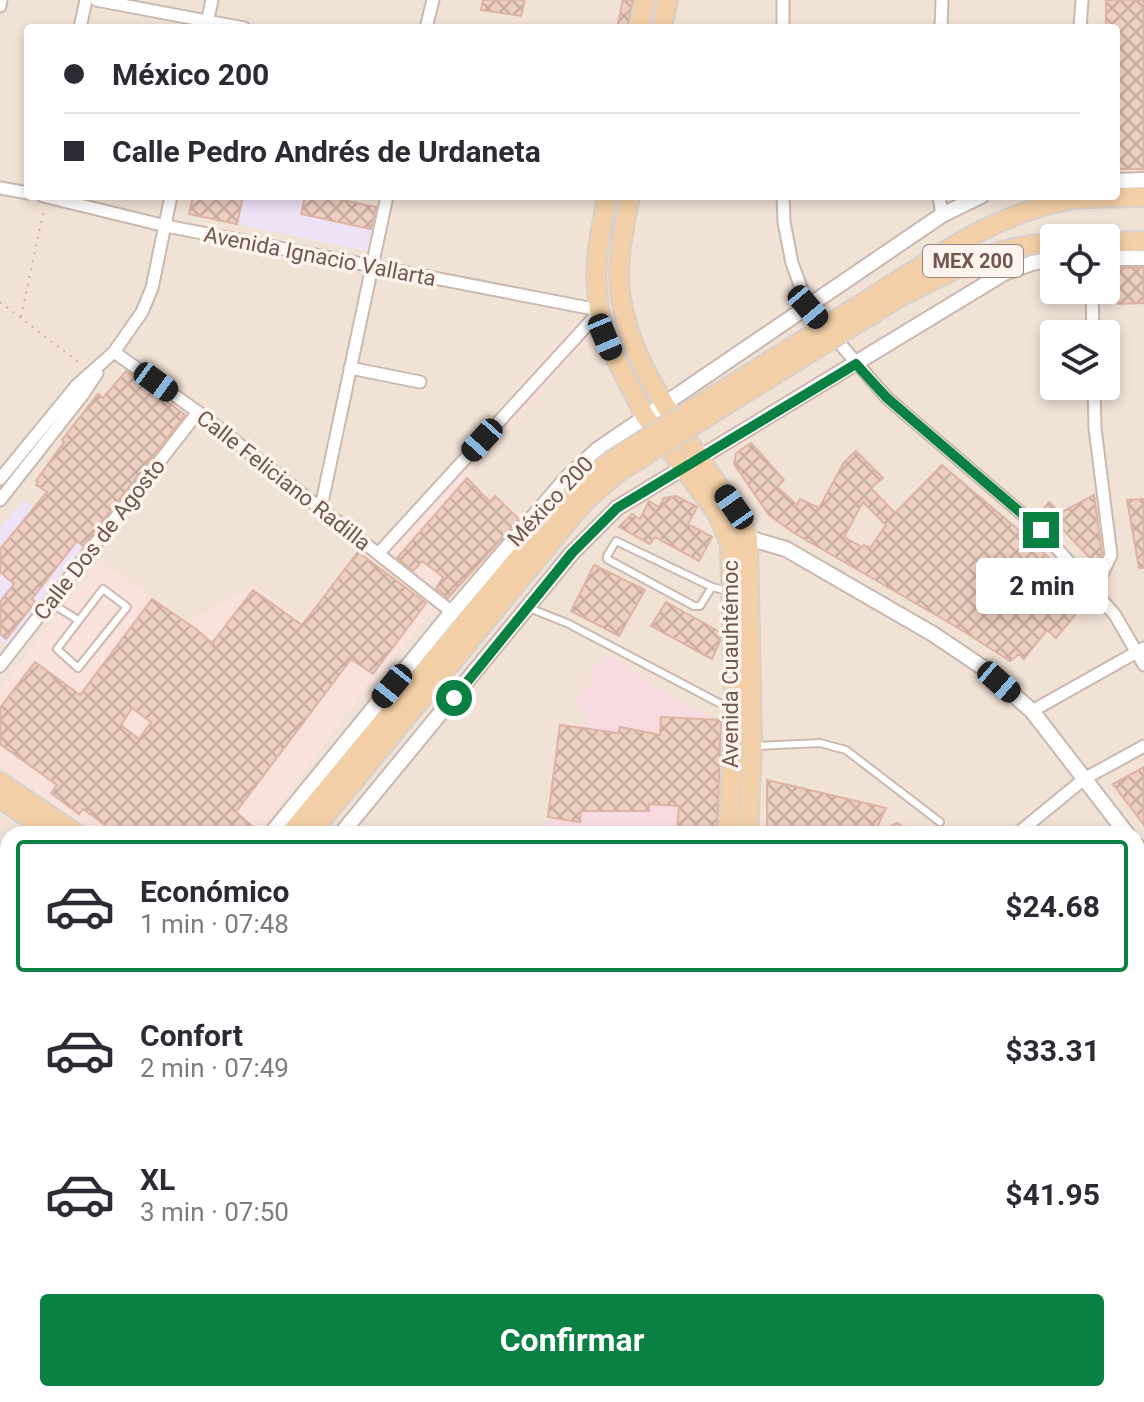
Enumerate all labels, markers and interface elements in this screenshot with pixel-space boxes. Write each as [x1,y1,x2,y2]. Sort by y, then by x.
text: México 200 [112,57,269,92]
text: Calle Pedro Andrés de Urdaneta [112,134,541,169]
street label: Avenida Ignacio Vallarta [202,222,438,291]
map controls [1040,224,1120,400]
button: locate [1040,224,1120,304]
road number: MEX 200 [923,245,1023,277]
car [783,281,833,333]
car [585,310,625,364]
button: layers [1040,320,1120,400]
car [130,358,182,406]
street label: Calle Feliciano Radilla [192,405,375,556]
car [457,414,507,466]
street label: México 200 [502,451,598,551]
street label: Calle Dos de Agosto [29,454,170,625]
car [710,480,758,534]
route end [1023,512,1059,548]
callout: 2 min [975,558,1107,614]
street label: Avenida Cuauhtémoc [718,560,743,768]
text: 2 min [1009,571,1075,601]
car [973,657,1025,707]
car [368,660,416,712]
route start [436,680,472,716]
icon: car [44,870,116,942]
text: Económico [140,874,289,909]
text: $24.68 [1005,889,1100,924]
text: 1 min · 07:48 [140,909,289,939]
icon: car [44,1014,116,1086]
text: Confort [140,1018,243,1053]
text: $33.31 [1005,1033,1100,1068]
text: 2 min · 07:49 [140,1053,289,1083]
icon: car [44,1158,116,1230]
text: XL [140,1162,175,1197]
text: $41.95 [1005,1177,1100,1212]
text: 3 min · 07:50 [140,1197,289,1227]
button: Confirmar [40,1294,1104,1386]

